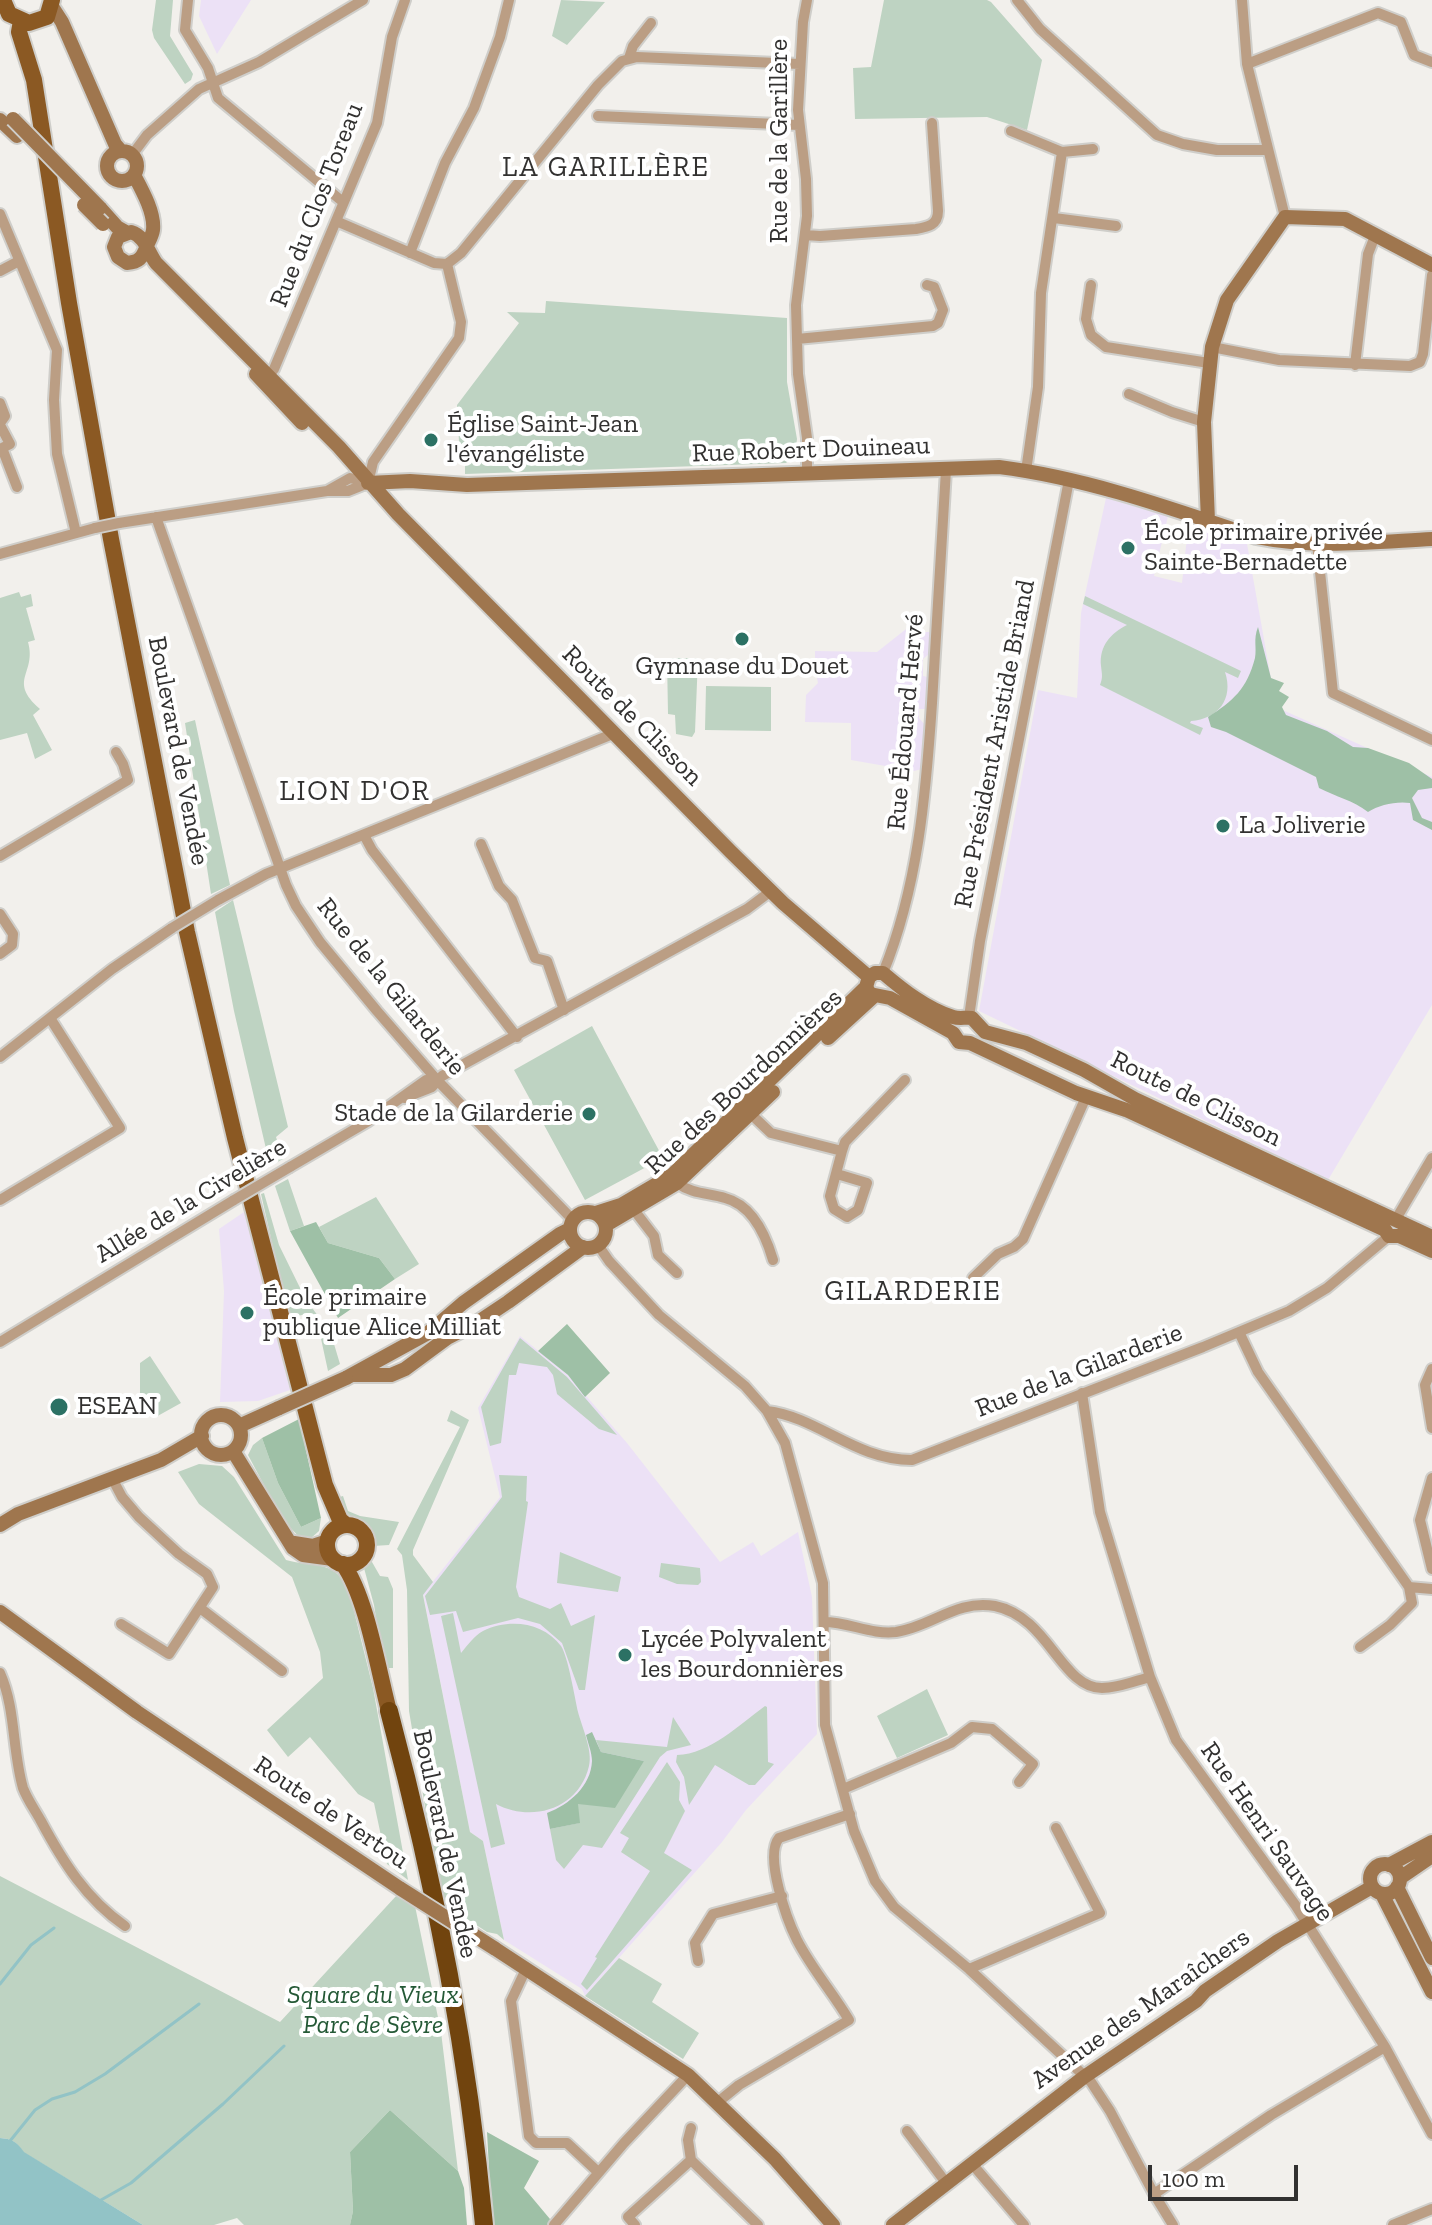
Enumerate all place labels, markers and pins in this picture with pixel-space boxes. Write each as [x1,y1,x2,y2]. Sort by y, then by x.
place label: Église Saint-Jean l'évangéliste [447,409,638,470]
marker: Église Saint-Jean l'évangéliste [422,431,440,449]
place label: École primaire privée Sainte-Bernadette [1144,517,1383,578]
marker: École primaire privée Sainte-Bernadette [1119,539,1137,557]
marker: Gymnase du Douet [733,630,751,648]
place label: Gymnase du Douet [635,651,849,683]
place label: La Joliverie [1239,810,1365,842]
marker: La Joliverie [1214,817,1232,835]
place label: Stade de la Gilarderie [334,1098,573,1130]
marker: Stade de la Gilarderie [580,1105,598,1123]
place label: École primaire publique Alice Milliat [263,1282,501,1344]
marker: École primaire publique Alice Milliat [238,1304,256,1322]
place label: ESEAN [77,1391,157,1423]
marker: ESEAN [48,1396,70,1418]
place label: Lycée Polyvalent les Bourdonnières [641,1624,843,1686]
marker: Lycée Polyvalent les Bourdonnières [616,1646,634,1664]

